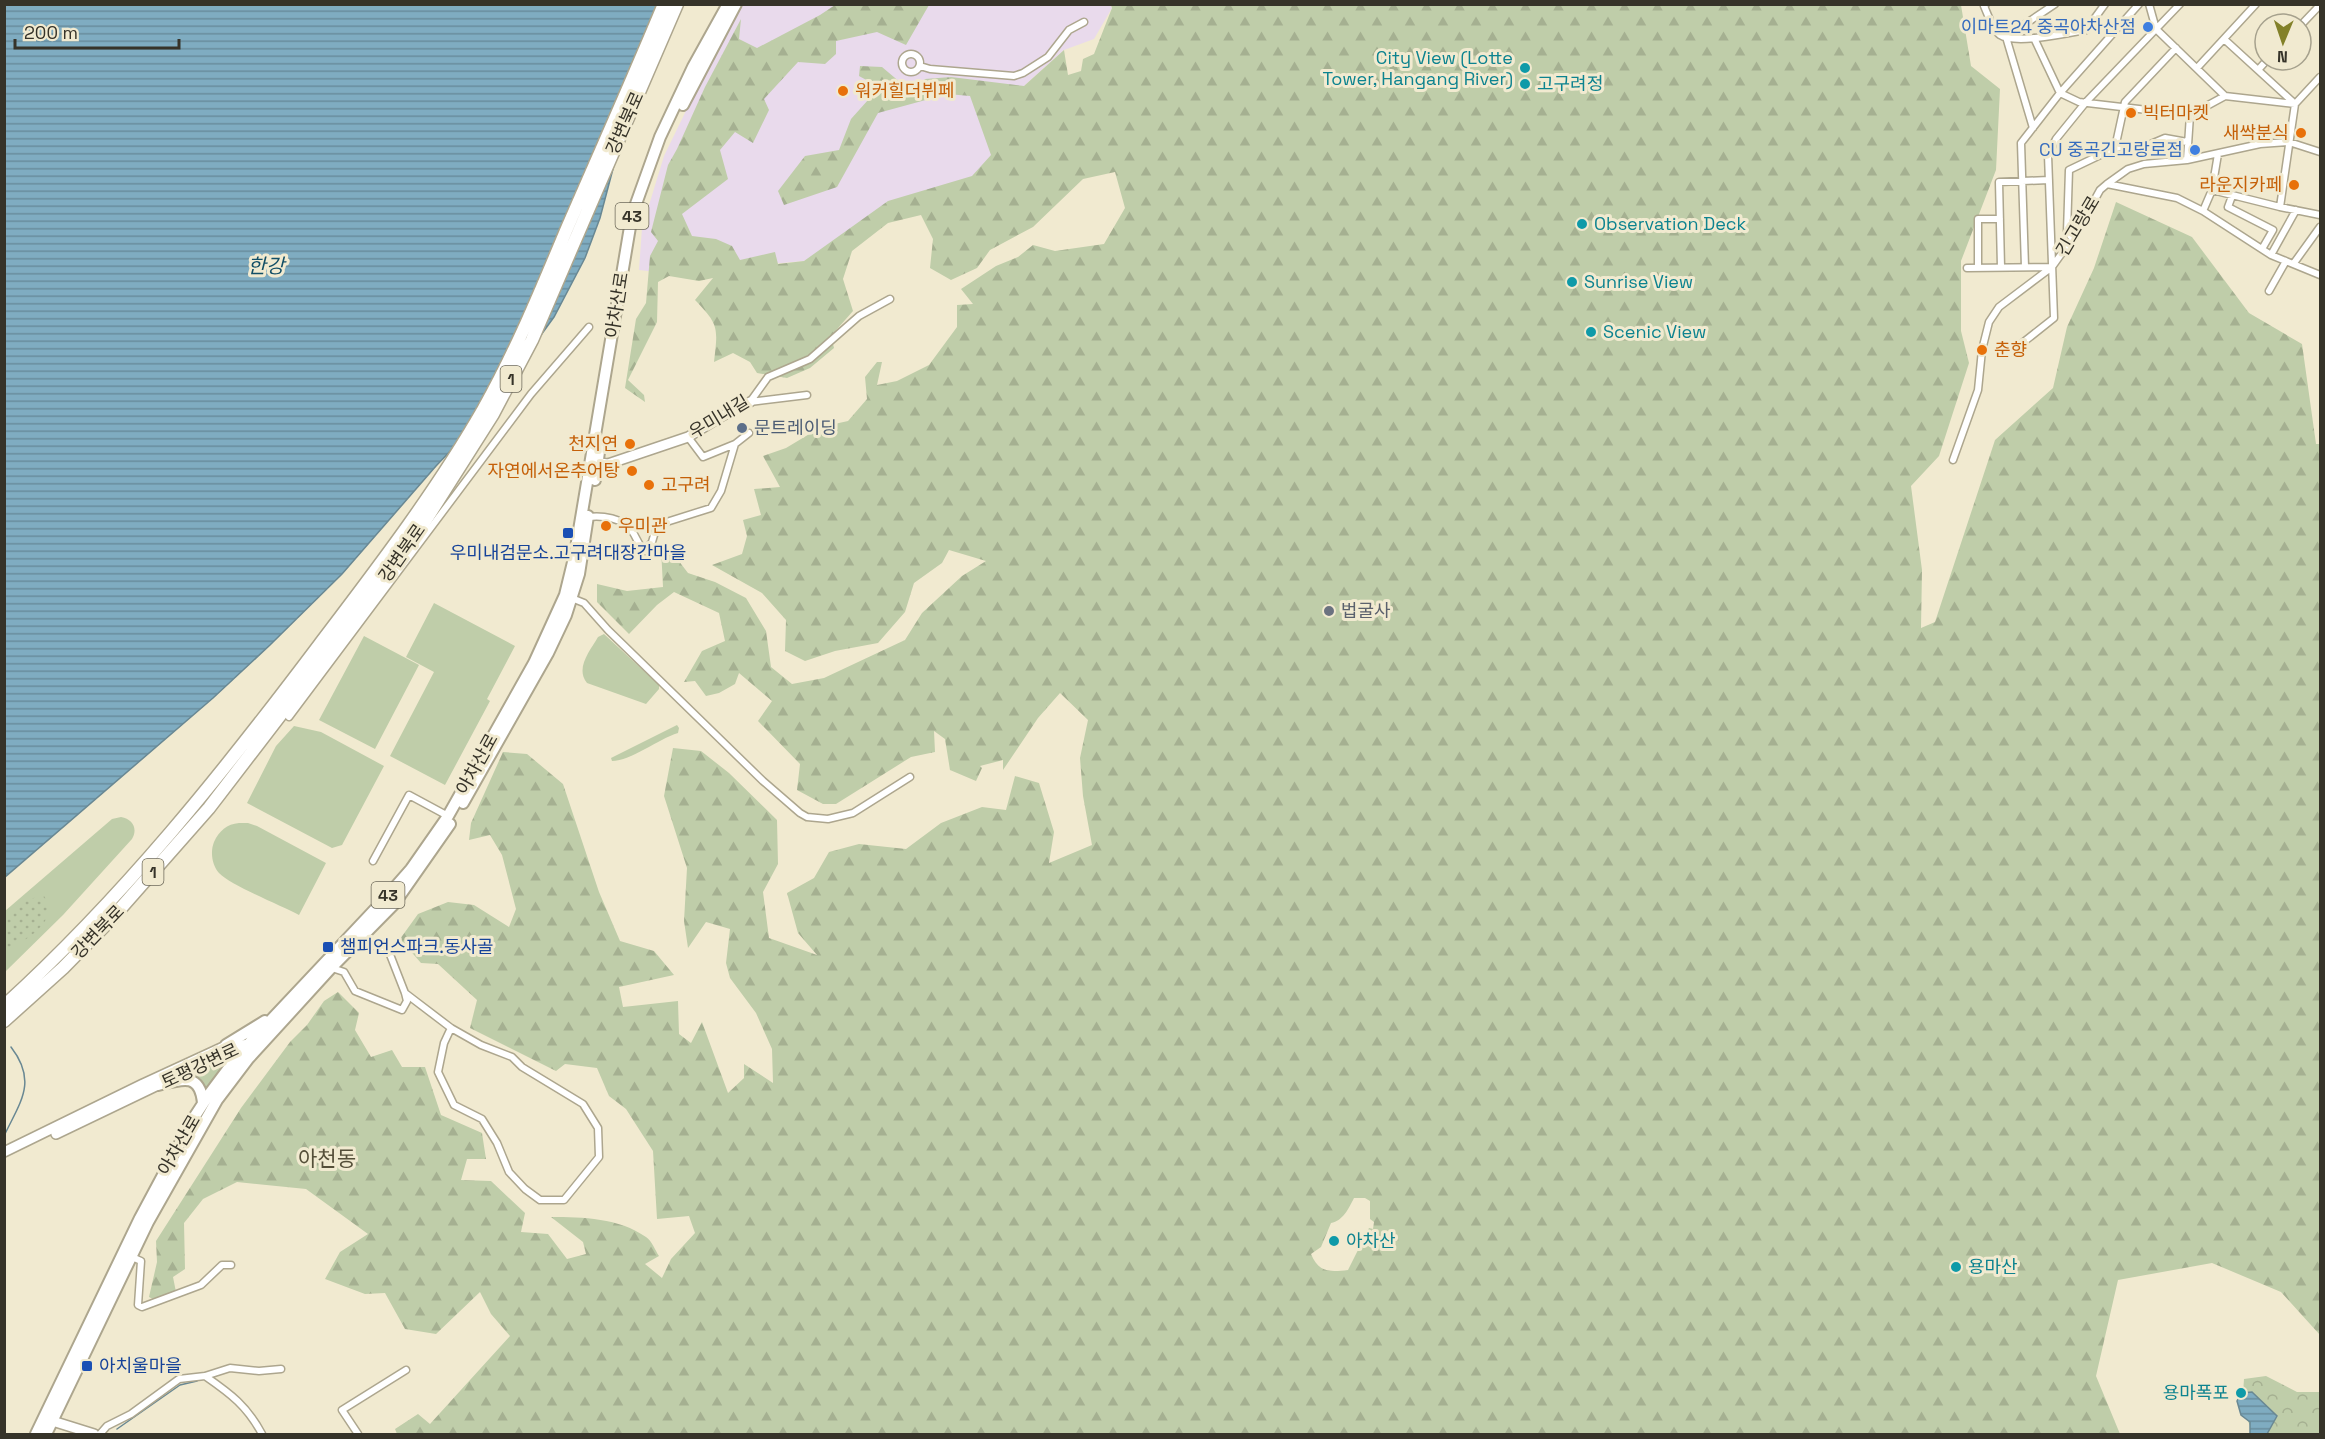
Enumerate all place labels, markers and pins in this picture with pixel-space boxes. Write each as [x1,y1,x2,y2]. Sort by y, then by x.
place label: 이마트24 중곡아차산점 [1961,15,2136,38]
marker: 이마트24 중곡아차산점 [2141,20,2155,34]
place label: City View (Lotte Tower, Hangang River) [1323,46,1513,90]
marker: City View (Lotte Tower, Hangang River) [1518,61,1532,75]
place label: 고구려정 [1537,72,1603,95]
marker: 고구려정 [1518,77,1532,91]
place label: 워커힐더뷔페 [855,79,954,102]
marker: 워커힐더뷔페 [836,84,850,98]
place label: 빅터마켓 [2143,101,2209,124]
marker: 빅터마켓 [2124,106,2138,120]
place label: 새싹분식 [2223,121,2289,144]
marker: 새싹분식 [2294,126,2308,140]
place label: CU 중곡긴고랑로점 [2039,138,2183,161]
marker: CU 중곡긴고랑로점 [2188,143,2202,157]
place label: 라운지카페 [2199,173,2282,196]
marker: 라운지카페 [2287,178,2301,192]
place label: Observation Deck [1594,212,1747,235]
marker: Observation Deck [1575,217,1589,231]
place label: Sunrise View [1584,270,1693,293]
marker: Sunrise View [1565,275,1579,289]
place label: Scenic View [1603,320,1707,343]
marker: Scenic View [1584,325,1598,339]
place label: 춘향 [1994,338,2027,361]
marker: 춘향 [1975,343,1989,357]
place label: 문트레이딩 [754,416,837,439]
marker: 문트레이딩 [735,421,749,435]
place label: 천지연 [568,432,618,455]
marker: 천지연 [623,437,637,451]
place label: 자연에서온추어탕 [488,459,620,482]
marker: 자연에서온추어탕 [625,464,639,478]
place label: 고구려 [661,473,711,496]
marker: 고구려 [642,478,656,492]
place label: 우미관 [618,514,668,537]
marker: 우미관 [599,519,613,533]
marker: 우미내검문소.고구려대장간마을 [561,526,575,540]
place label: 우미내검문소.고구려대장간마을 [450,541,686,564]
place label: 법굴사 [1341,599,1391,622]
marker: 법굴사 [1322,604,1336,618]
place label: 챔피언스파크.동사골 [340,935,494,958]
marker: 챔피언스파크.동사골 [321,940,335,954]
place label: 아차산 [1346,1229,1396,1252]
marker: 아차산 [1327,1234,1341,1248]
place label: 용마산 [1968,1255,2018,1278]
marker: 용마산 [1949,1260,1963,1274]
place label: 아치울마을 [99,1354,182,1377]
marker: 아치울마을 [80,1359,94,1373]
place label: 용마폭포 [2163,1381,2229,1404]
marker: 용마폭포 [2234,1386,2248,1400]

